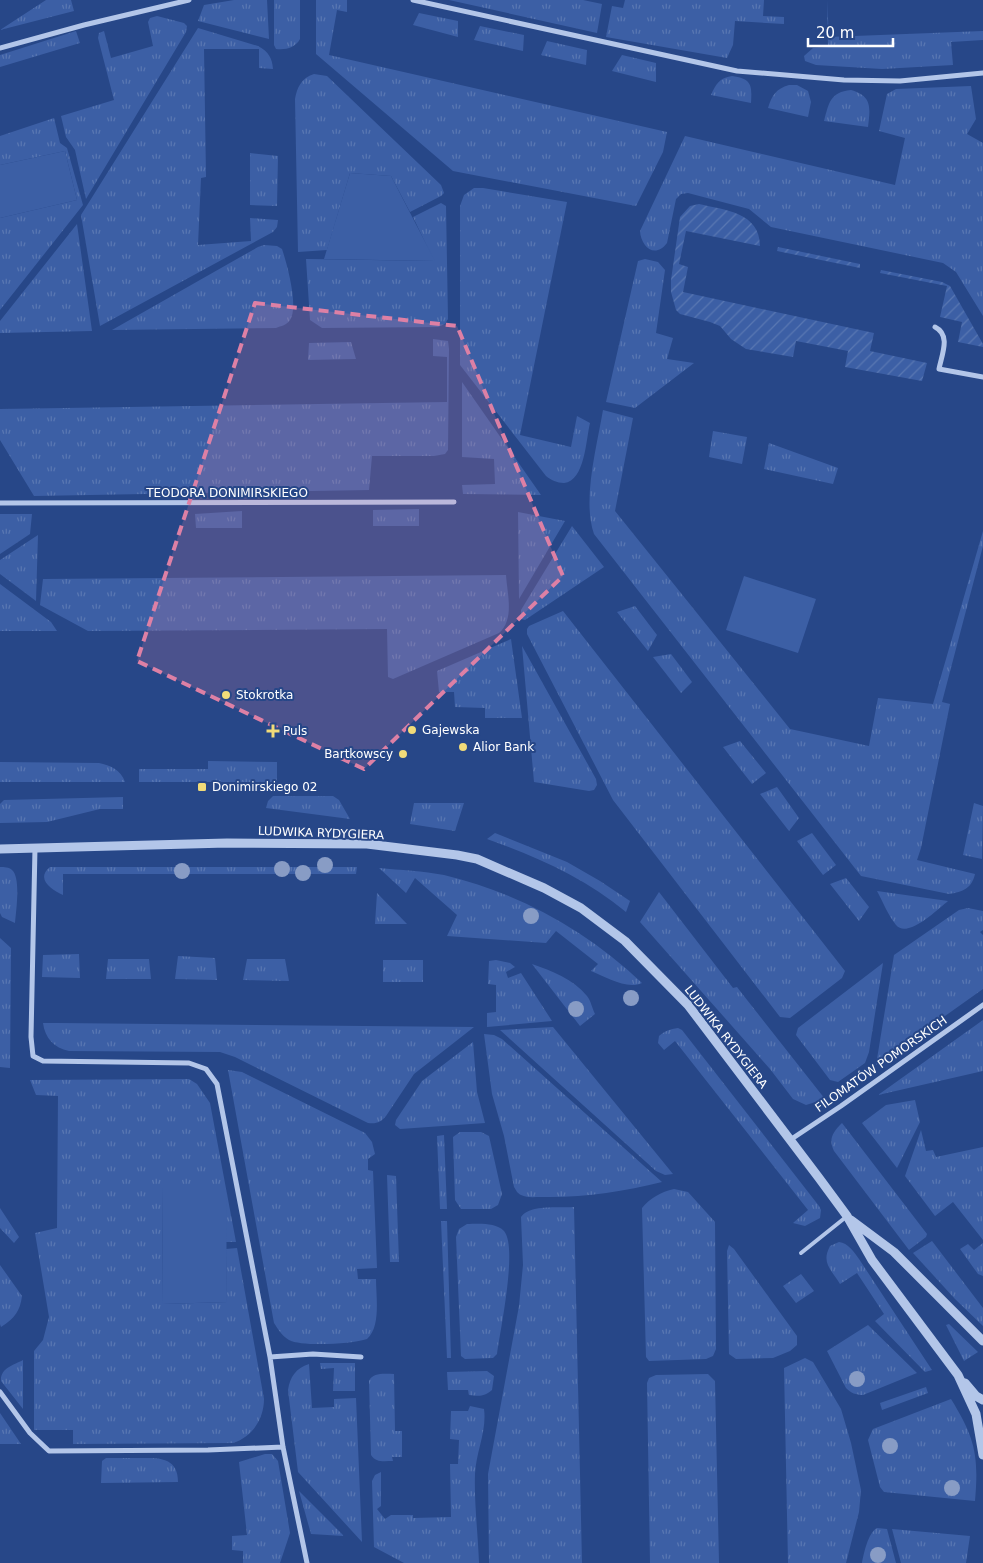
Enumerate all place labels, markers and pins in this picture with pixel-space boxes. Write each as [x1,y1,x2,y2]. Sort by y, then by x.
place label: Stokrotka [236,688,293,702]
marker: Stokrotka [220,689,232,701]
place label: Gajewska [422,723,480,737]
place label: Puls [283,724,307,738]
marker: Gajewska [406,724,418,736]
marker: Puls [267,725,279,737]
place label: Alior Bank [473,740,534,754]
marker: Alior Bank [457,741,469,753]
place label: Bartkowscy [324,747,393,761]
marker: Bartkowscy [397,748,409,760]
place label: Donimirskiego 02 [212,780,317,794]
marker: Donimirskiego 02 [196,781,208,793]

